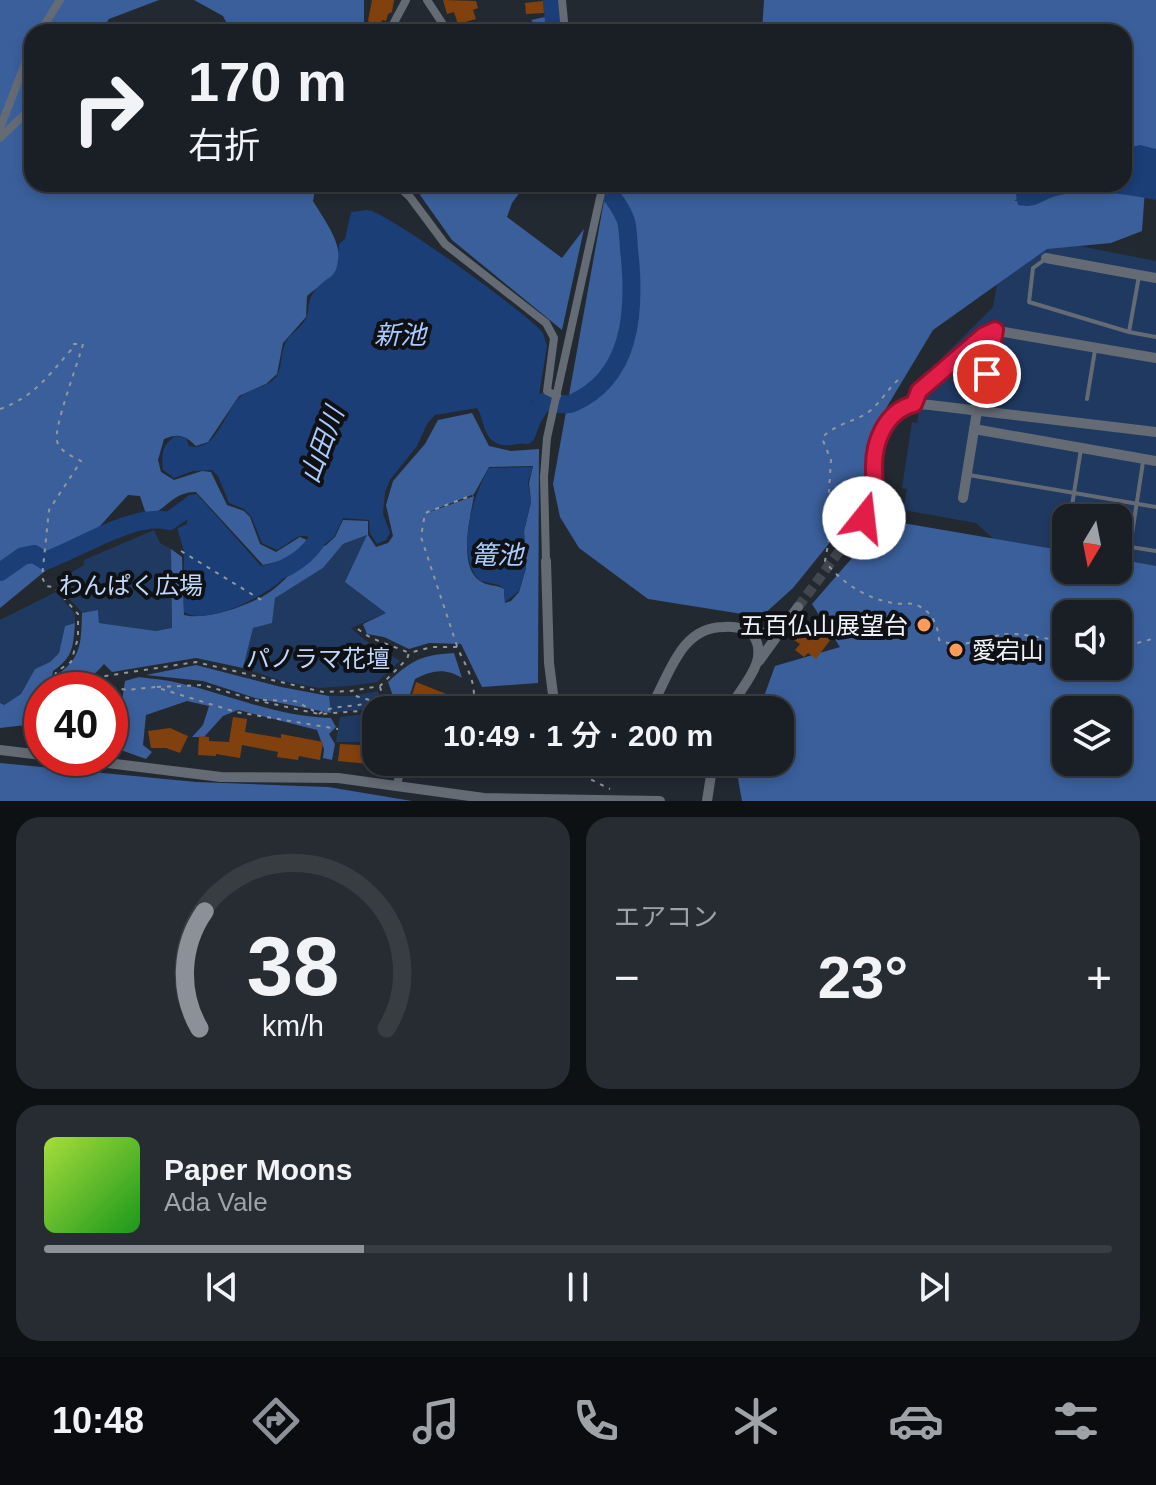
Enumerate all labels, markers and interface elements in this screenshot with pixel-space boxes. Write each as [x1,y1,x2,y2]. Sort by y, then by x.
text: 170 m [188,50,347,113]
icon: right [56,56,160,160]
text: 右折 [188,125,260,166]
water label: 新池 [374,320,429,350]
pin [953,340,1021,408]
icon: arrive [965,352,1009,396]
water label: 山田川 [295,400,350,487]
position arrow [822,476,906,560]
north arrow [1052,504,1132,584]
map controls [1052,504,1132,776]
water label: 篭池 [471,540,526,570]
park label: わんぱく広場 [59,572,203,599]
button: sound [1052,600,1132,680]
place label: 五百仏山展望台 [740,612,908,639]
marker: 五百仏山展望台 [915,616,933,634]
place label: 愛宕山 [972,637,1044,664]
marker: 愛宕山 [947,641,965,659]
park label: パノラマ花壇 [246,645,390,672]
speed limit sign: 40 [24,672,128,776]
button: layers [1052,696,1132,776]
text: 10:49 · 1 分 · 200 m [443,719,713,752]
text: エアコン [614,902,718,932]
text: 38 [247,920,339,1013]
text: 23° [818,944,908,1011]
text: − [614,953,640,1002]
text: + [1086,953,1112,1002]
text: km/h [262,1010,324,1042]
text: Paper Moons [164,1153,352,1186]
text: Ada Vale [164,1187,268,1217]
icon: previous [200,1265,244,1309]
icon: pause [556,1265,600,1309]
icon: next [912,1265,956,1309]
icon: directions [248,1393,304,1449]
icon: music [408,1393,464,1449]
icon: phone [568,1393,624,1449]
icon: climate [728,1393,784,1449]
icon: car [888,1393,944,1449]
icon: filters [1048,1393,1104,1449]
text: 10:48 [52,1400,144,1441]

